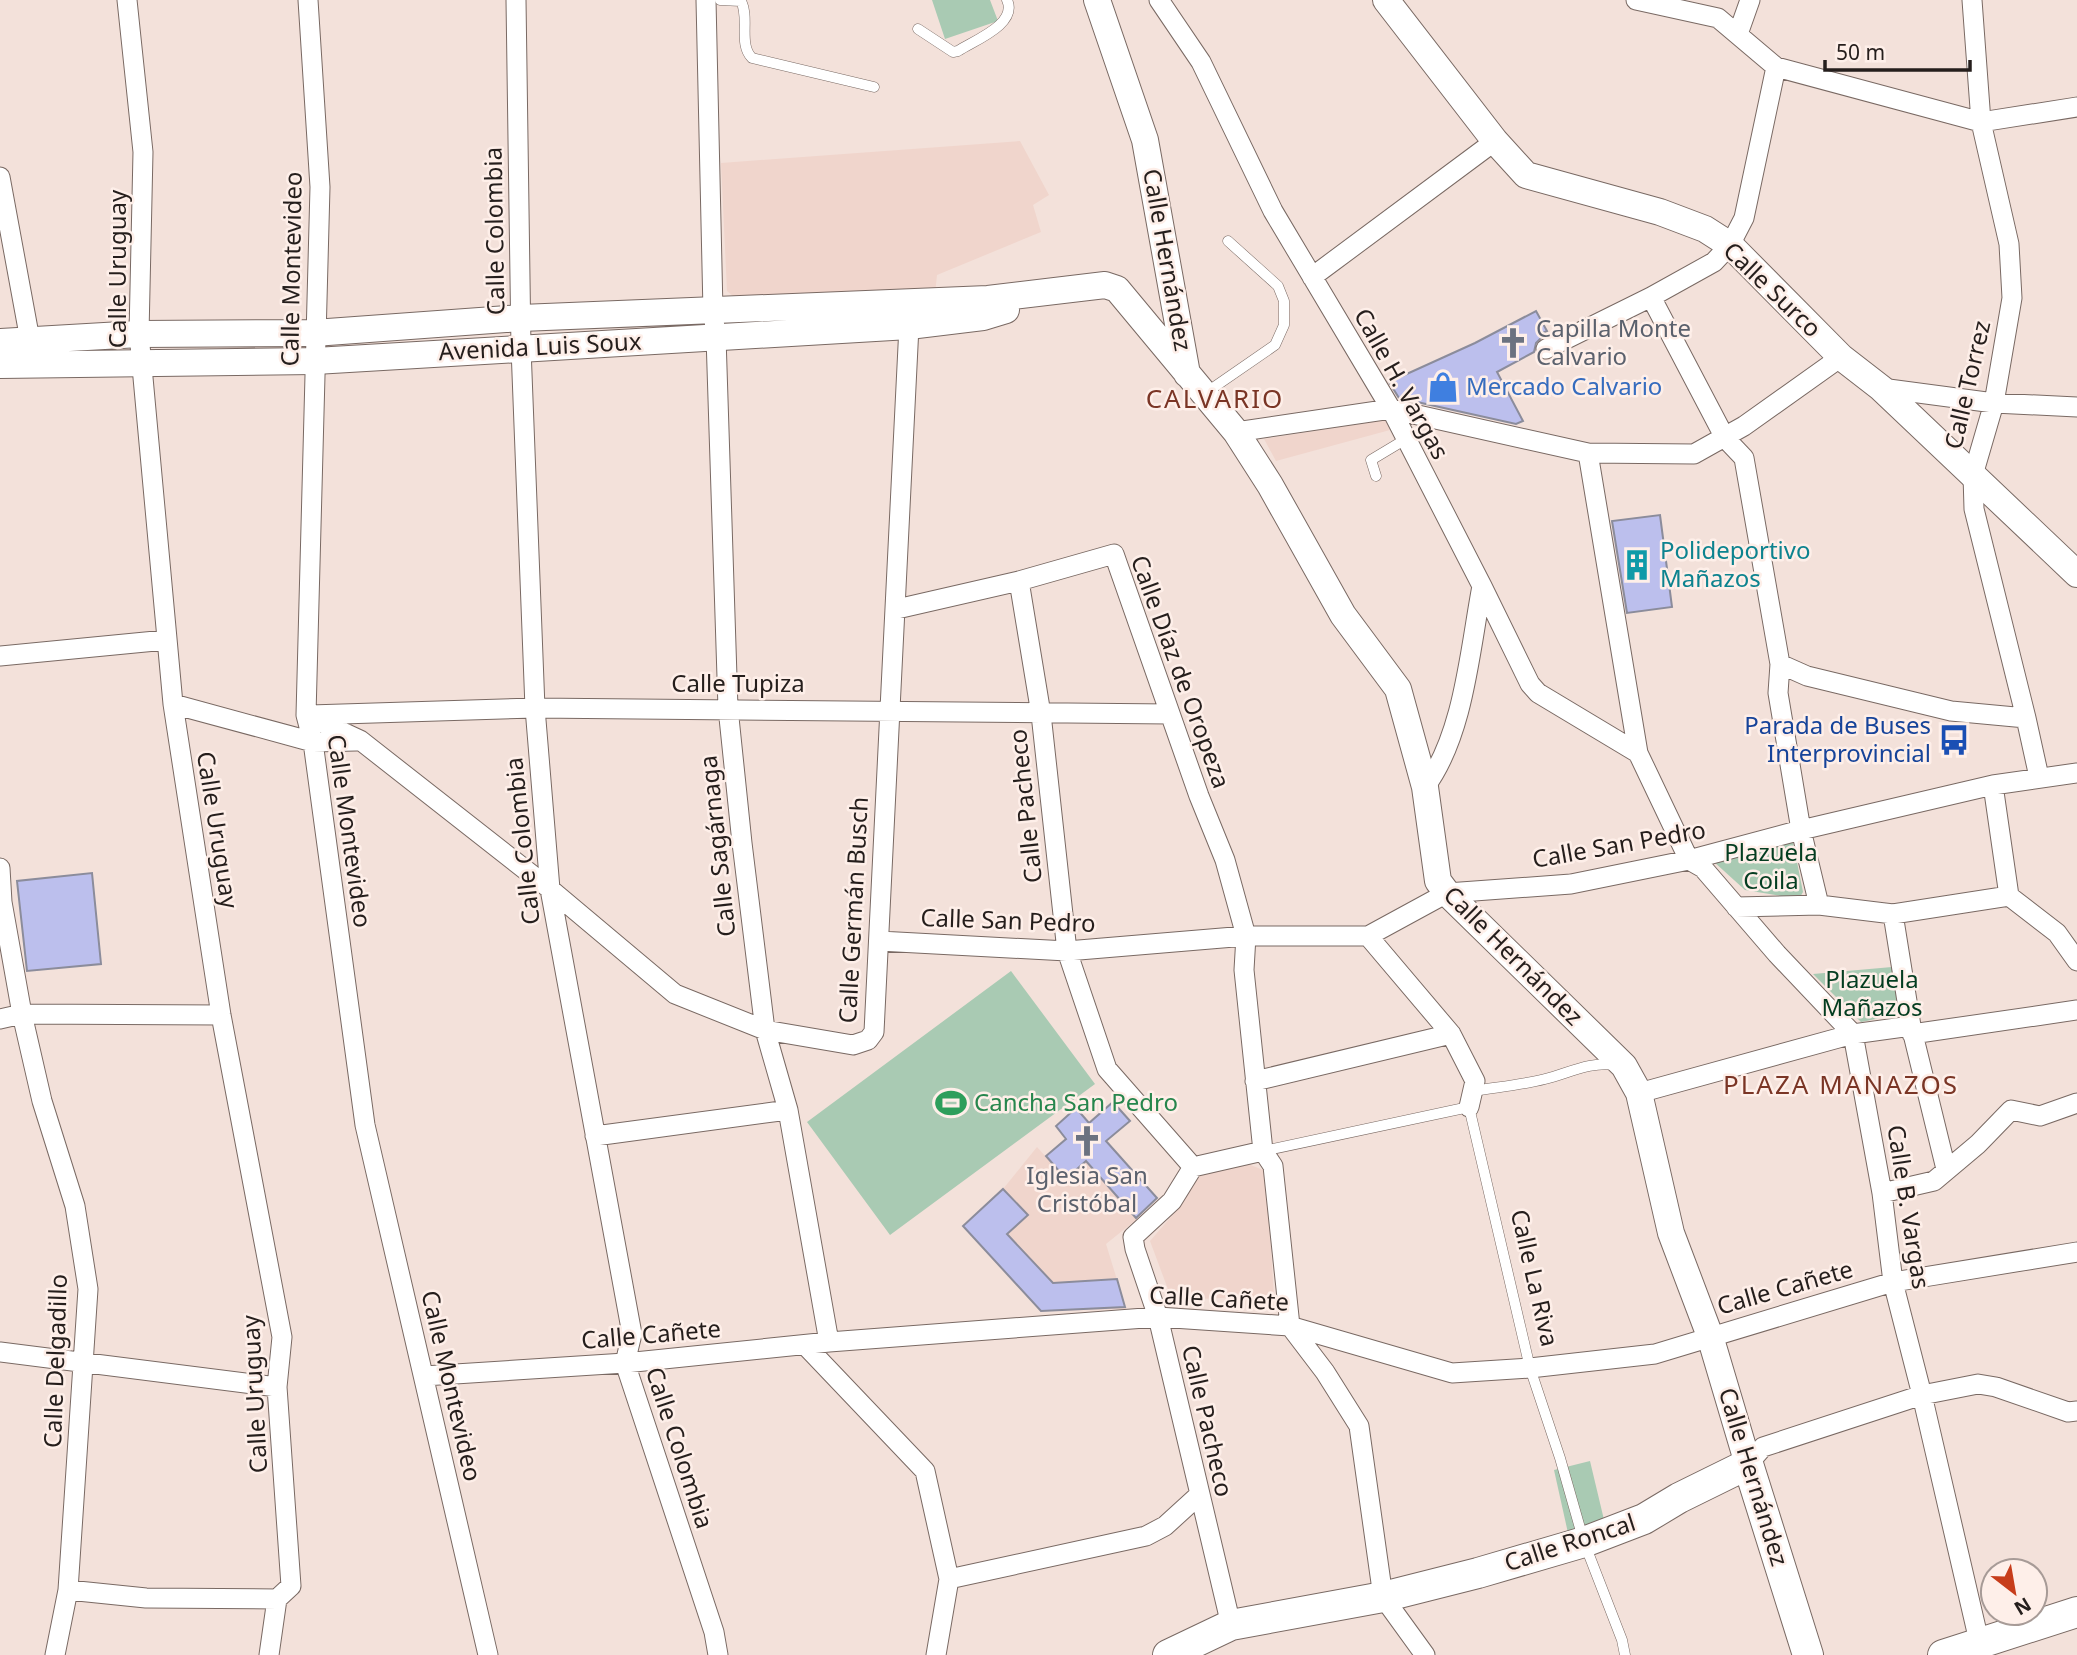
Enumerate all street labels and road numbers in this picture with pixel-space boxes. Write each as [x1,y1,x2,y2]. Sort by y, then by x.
street label: Calle Colombia [476,147,511,315]
street label: Calle Hernández [1136,166,1201,353]
street label: Calle Montevideo [272,171,309,367]
street label: Calle Uruguay [100,189,133,348]
street label: Calle Surco [1717,234,1829,344]
street label: Calle H. Vargas [1347,302,1457,465]
street label: Calle Torrez [1936,317,1997,452]
street label: Avenida Luis Soux [438,324,642,367]
street label: Calle Díaz de Oropeza [1124,550,1239,792]
street label: Calle Tupiza [671,666,805,699]
street label: Calle Pacheco [1000,727,1049,885]
street label: Calle Montevideo [321,732,380,930]
street label: Calle Uruguay [190,749,247,911]
street label: Calle Sagárnaga [691,754,742,938]
street label: Calle Colombia [496,756,547,926]
street label: Calle Germán Busch [830,796,875,1024]
street label: Calle San Pedro [1530,812,1708,875]
street label: Calle Hernández [1437,878,1591,1032]
street label: Calle San Pedro [920,900,1096,939]
street label: Calle B. Vargas [1880,1122,1939,1291]
street label: Calle La Riva [1504,1206,1567,1350]
street label: Calle Cañete [1713,1251,1856,1322]
street label: Calle Delgadillo [35,1273,74,1449]
street label: Calle Cañete [1148,1277,1290,1318]
street label: Calle Montevideo [414,1287,490,1484]
street label: Calle Cañete [580,1311,722,1356]
street label: Calle Uruguay [233,1313,274,1474]
street label: Calle Pacheco [1175,1342,1242,1500]
street label: Calle Colombia [639,1363,722,1533]
street label: Calle Hernández [1712,1384,1797,1570]
street label: Calle Roncal [1500,1505,1639,1578]

